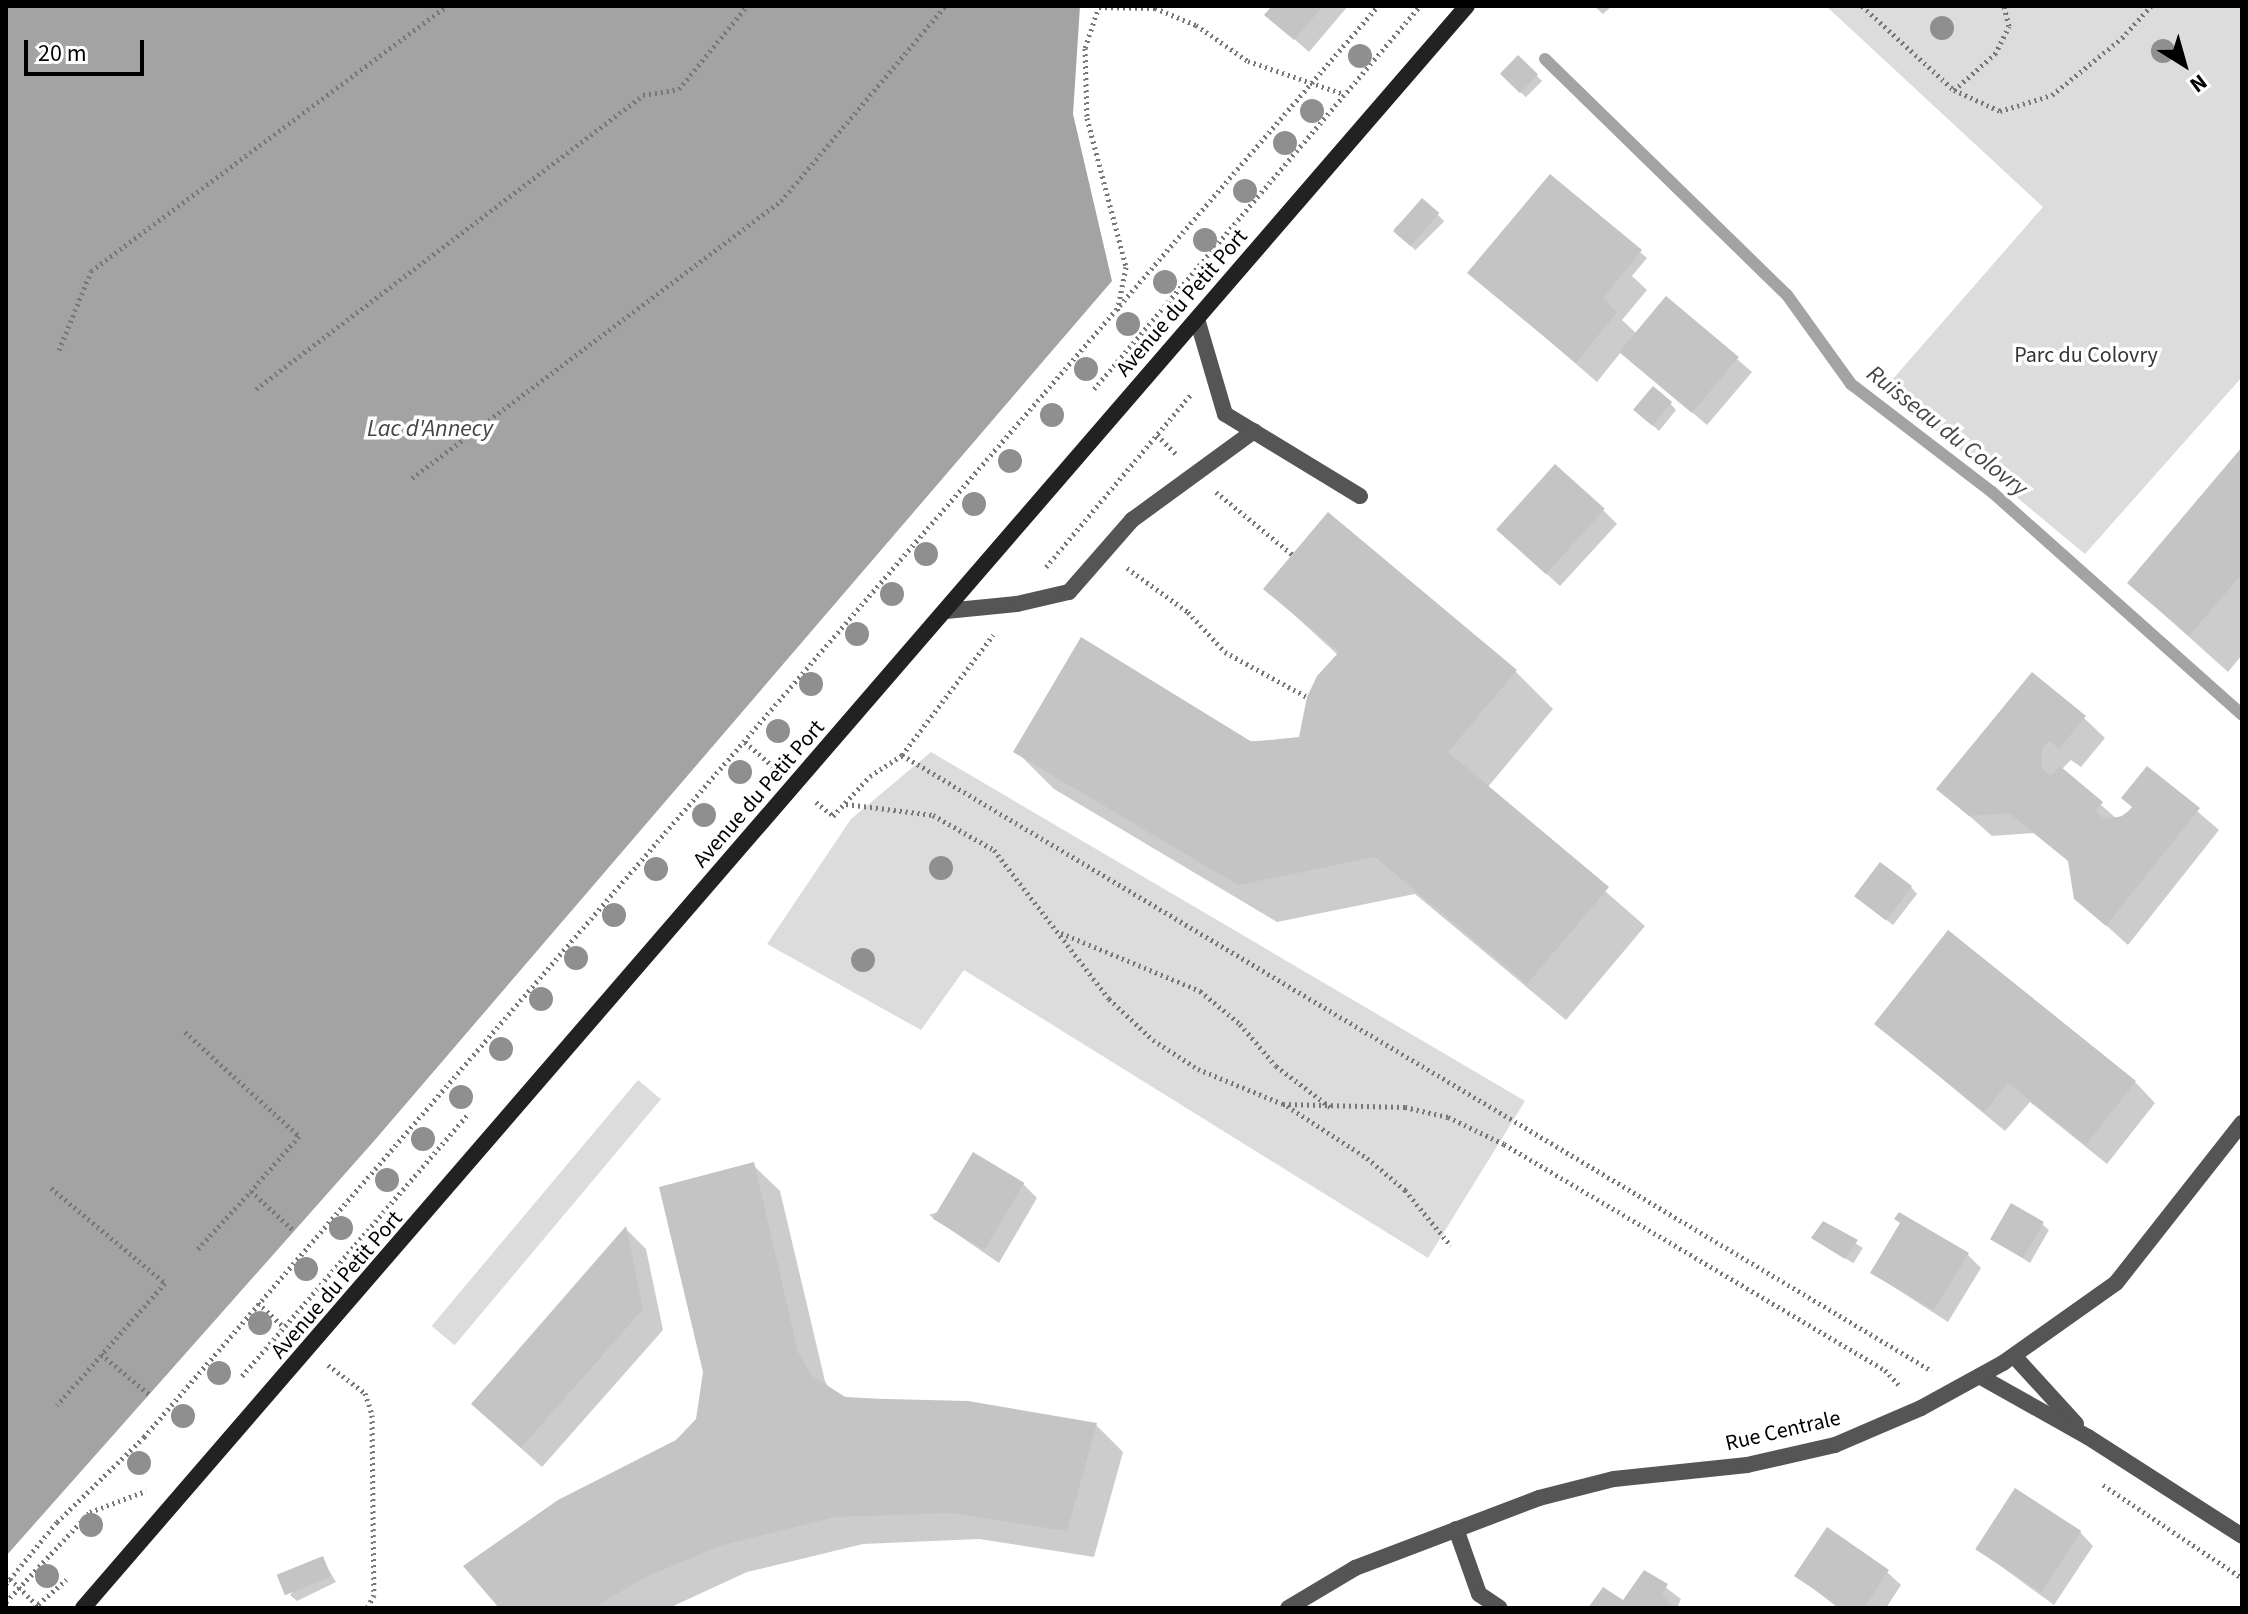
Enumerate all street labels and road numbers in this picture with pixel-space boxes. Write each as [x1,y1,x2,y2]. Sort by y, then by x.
street label: Avenue du Petit Port [1111,224,1253,382]
street label: Avenue du Petit Port [688,715,830,873]
street label: Avenue du Petit Port [266,1206,408,1364]
street label: Rue Centrale [1723,1405,1843,1457]

